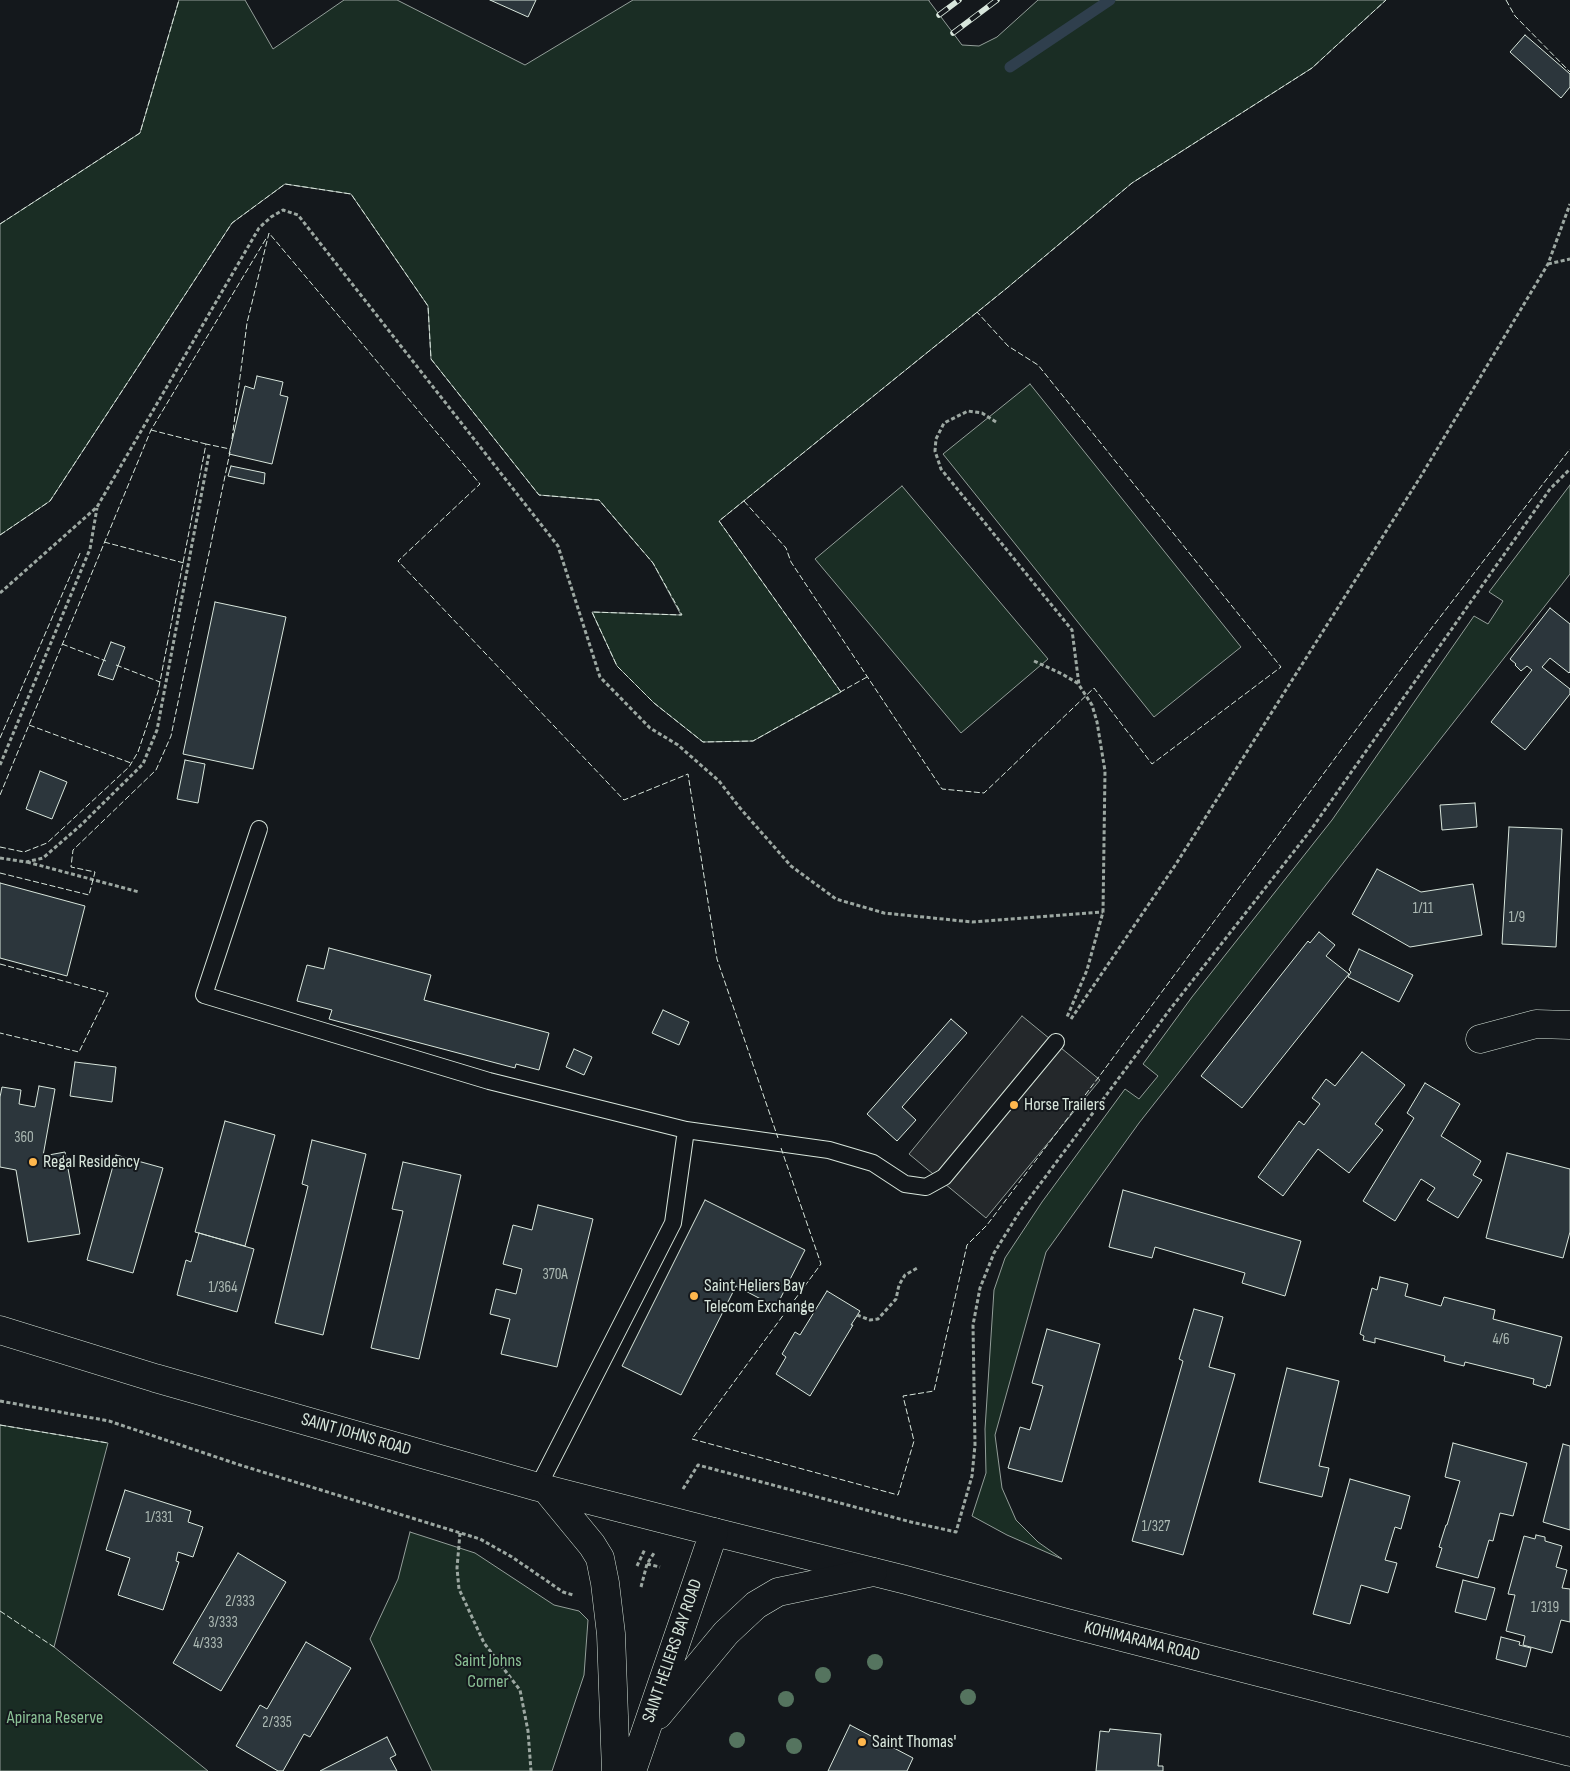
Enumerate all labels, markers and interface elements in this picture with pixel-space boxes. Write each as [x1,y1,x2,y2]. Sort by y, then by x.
house number: 1/11 [1413,900,1433,918]
house number: 1/9 [1509,909,1525,927]
place label: Horse Trailers [1024,1094,1105,1116]
marker: Horse Trailers [1008,1099,1020,1111]
house number: 360 [14,1129,34,1147]
place label: Regal Residency [43,1151,140,1173]
marker: Regal Residency [27,1156,39,1168]
house number: 370A [542,1266,568,1284]
place label: Saint Heliers Bay Telecom Exchange [704,1275,815,1318]
house number: 1/364 [208,1279,238,1297]
marker: Saint Heliers Bay Telecom Exchange [688,1290,700,1302]
house number: 4/6 [1492,1331,1510,1349]
street label: SAINT JOHNS ROAD [299,1409,413,1461]
house number: 1/331 [145,1509,173,1527]
house number: 1/327 [1142,1518,1170,1536]
street label: SAINT HELIERS BAY ROAD [638,1576,708,1726]
house number: 2/333 [225,1593,255,1611]
house number: 1/319 [1531,1599,1559,1617]
house number: 3/333 [208,1614,238,1632]
street label: KOHIMARAMA ROAD [1082,1617,1202,1667]
house number: 4/333 [193,1635,223,1653]
park label: Saint Johns Corner [454,1650,522,1692]
park label: Apirana Reserve [7,1707,103,1729]
house number: 2/335 [262,1714,292,1732]
place label: Saint Thomas' [872,1731,956,1753]
marker: Saint Thomas' [856,1736,868,1748]

